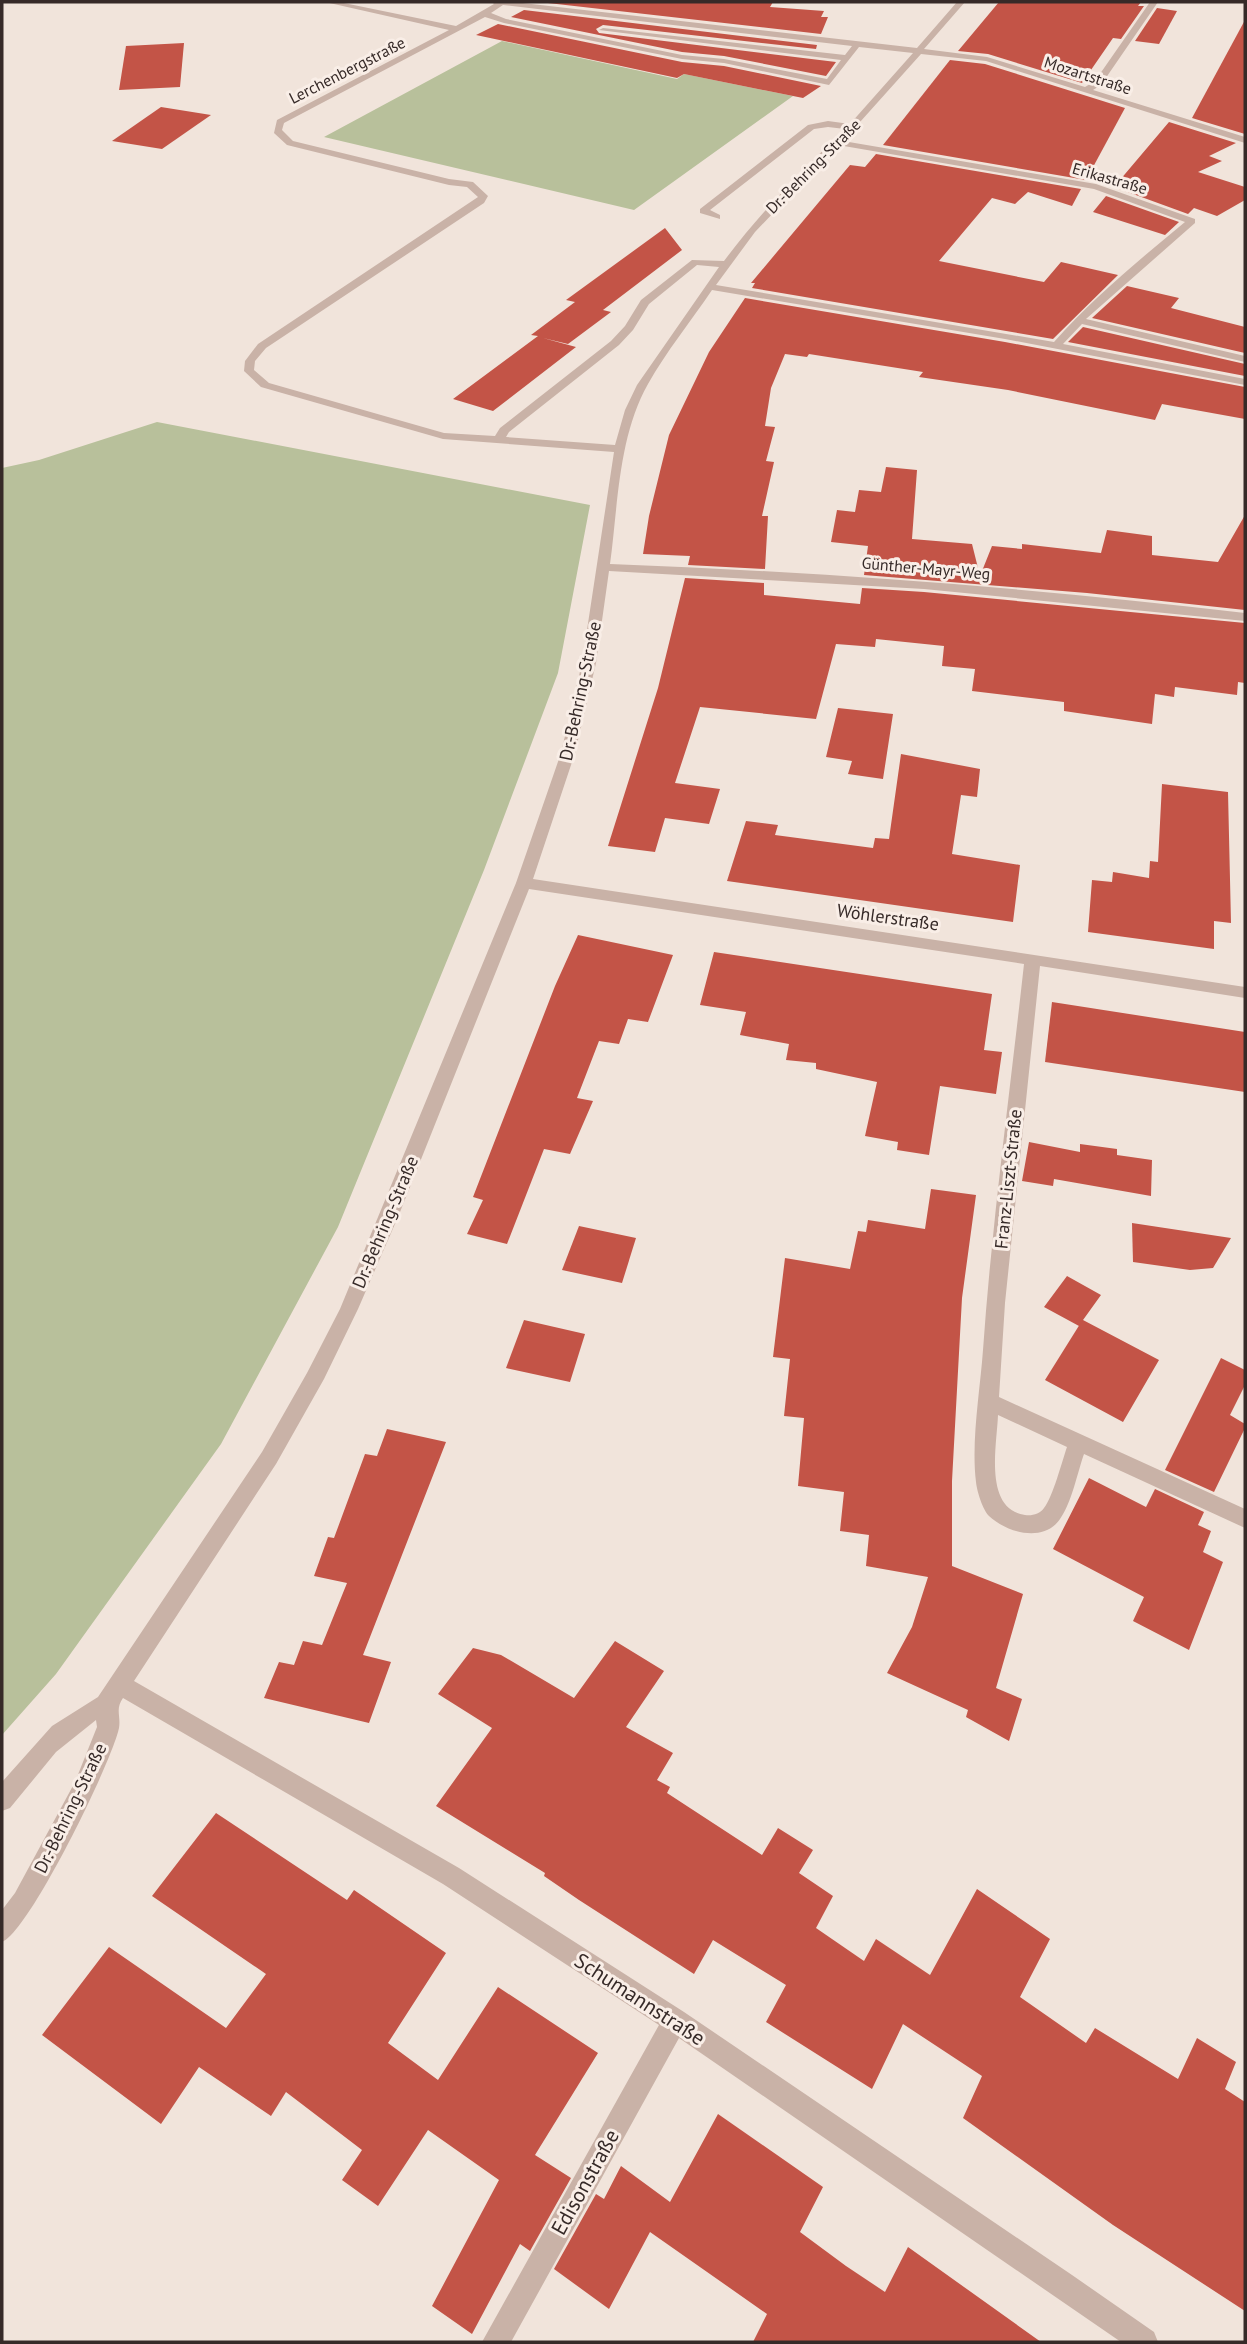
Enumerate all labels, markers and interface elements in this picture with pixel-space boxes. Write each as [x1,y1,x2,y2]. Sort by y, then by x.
street label: Lerchenbergstraße [286,32,408,108]
street label: Mozartstraße [1042,51,1134,99]
street label: Dr.-Behring-Straße [761,114,865,218]
street label: Erikastraße [1070,158,1150,198]
street label: Günther-Mayr-Weg [861,552,991,584]
street label: Dr.-Behring-Straße [554,619,606,763]
street label: Wöhlerstraße [836,898,940,936]
street label: Franz-Liszt-Straße [989,1108,1027,1250]
street label: Dr.-Behring-Straße [347,1152,423,1292]
street label: Dr.-Behring-Straße [29,1739,111,1877]
street label: Schumannstraße [570,1947,710,2051]
street label: Edisonstraße [545,2125,625,2239]

